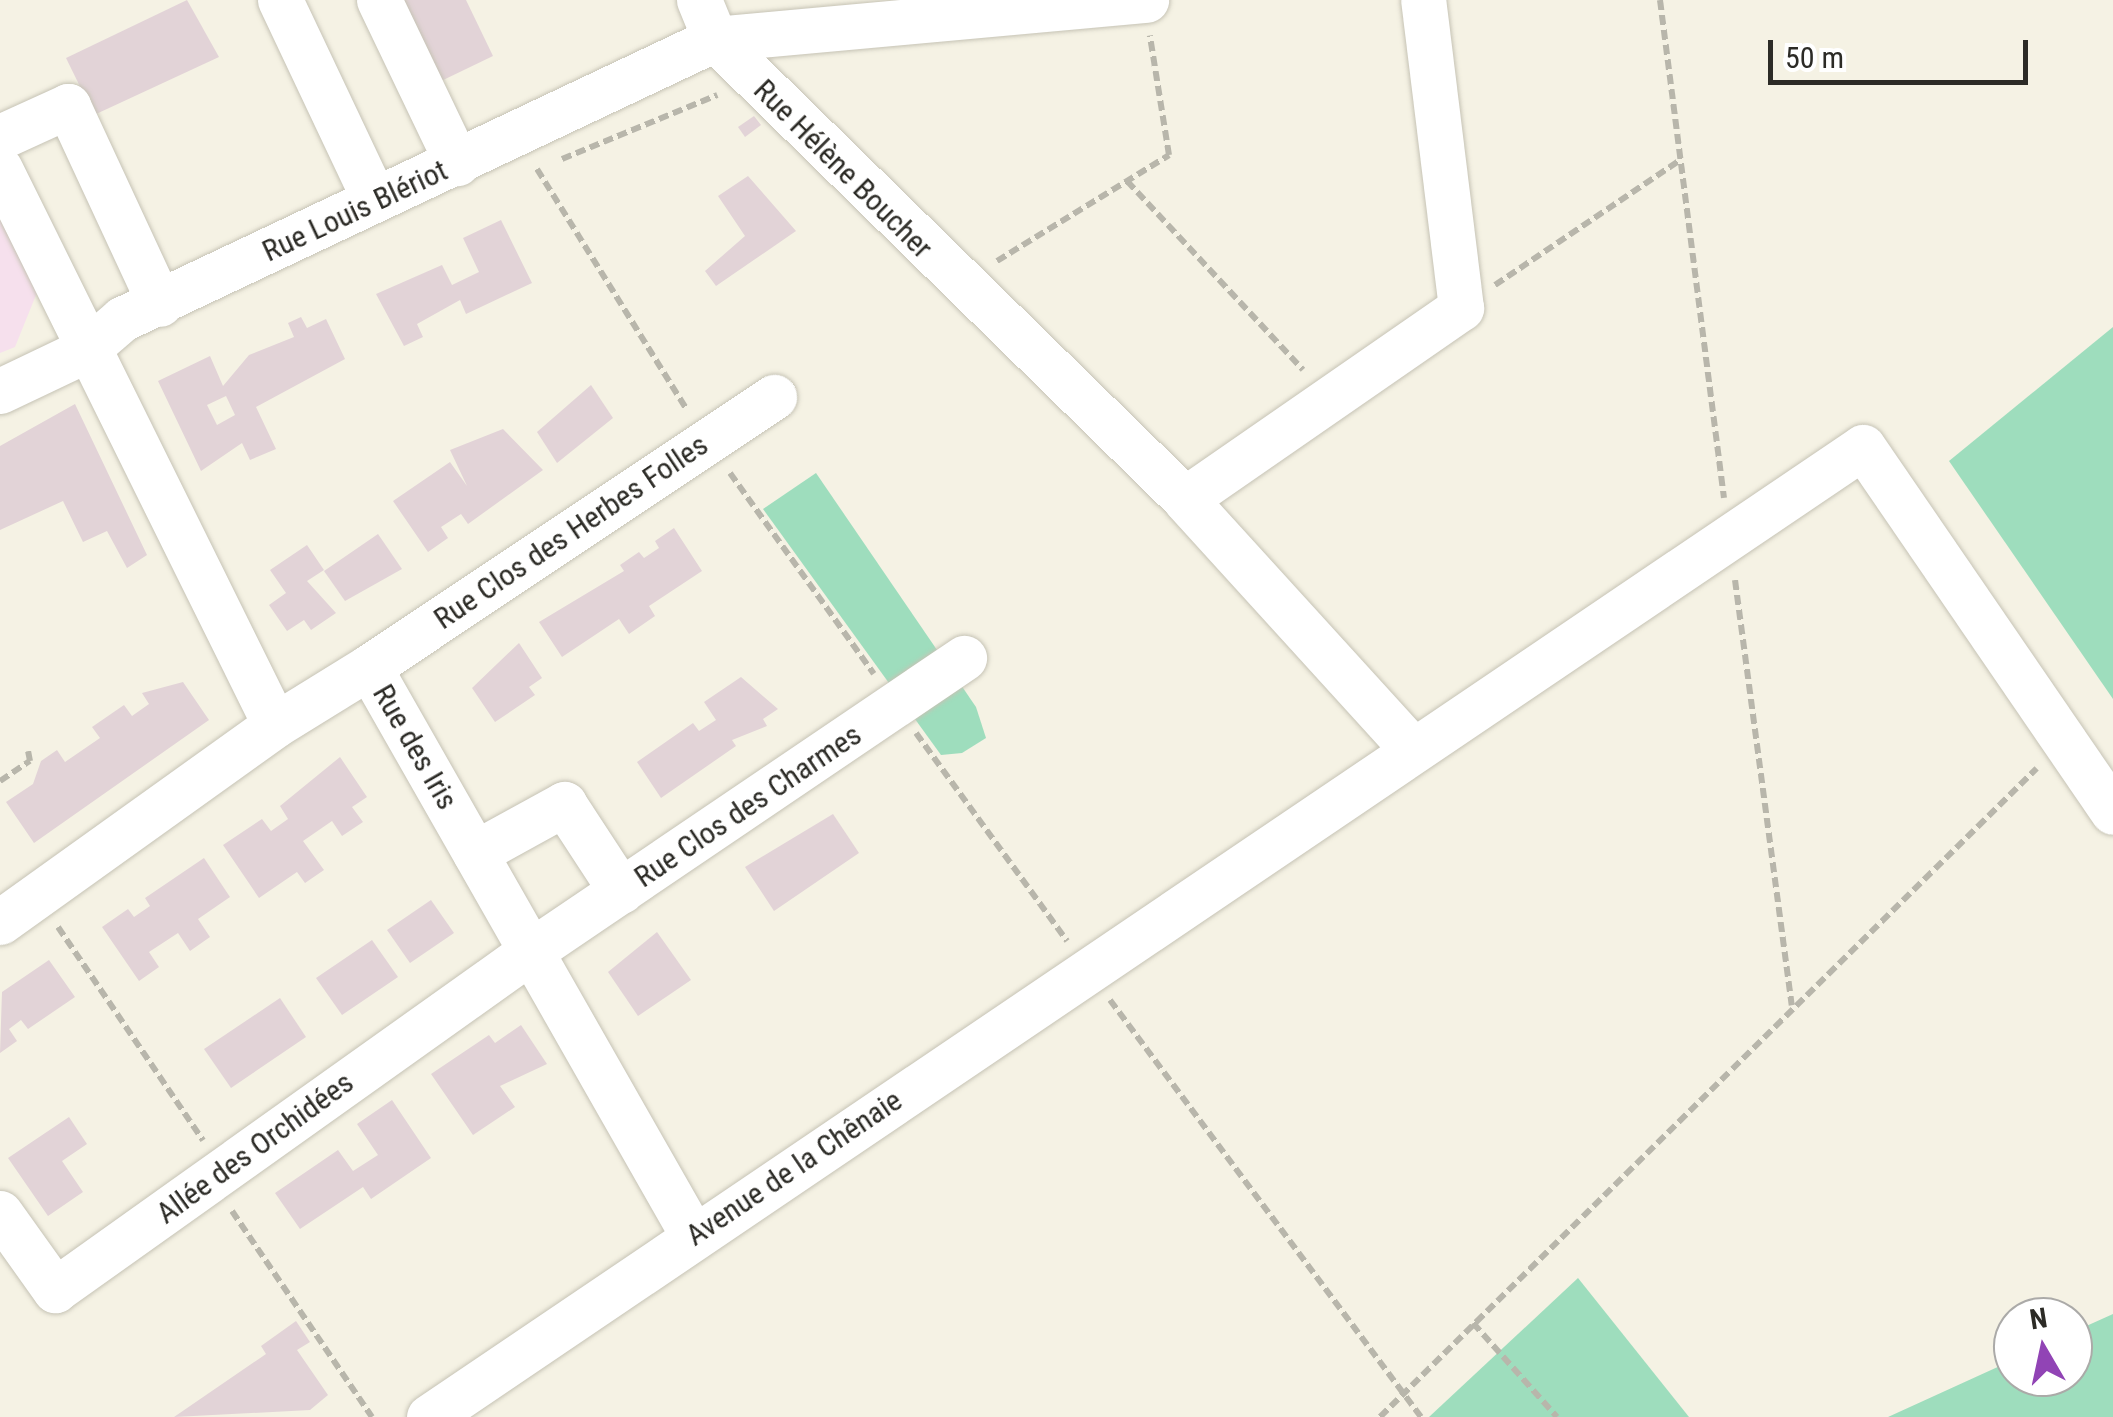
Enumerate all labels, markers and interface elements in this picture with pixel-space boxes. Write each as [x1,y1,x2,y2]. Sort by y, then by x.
scale bar [1773,20,2033,82]
text: 50 m [1785,40,1844,75]
street label: Rue Hélène Boucher [746,72,940,266]
street label: Rue Louis Blériot [257,152,453,270]
street label: Rue Clos des Herbes Folles [427,427,715,637]
street label: Rue des Iris [365,678,465,816]
street label: Rue Clos des Charmes [628,717,868,895]
street label: Allée des Orchidées [150,1065,360,1231]
street label: Avenue de la Chênaie [679,1082,909,1254]
north arrow [1993,1297,2093,1397]
text: N [2027,1301,2050,1336]

